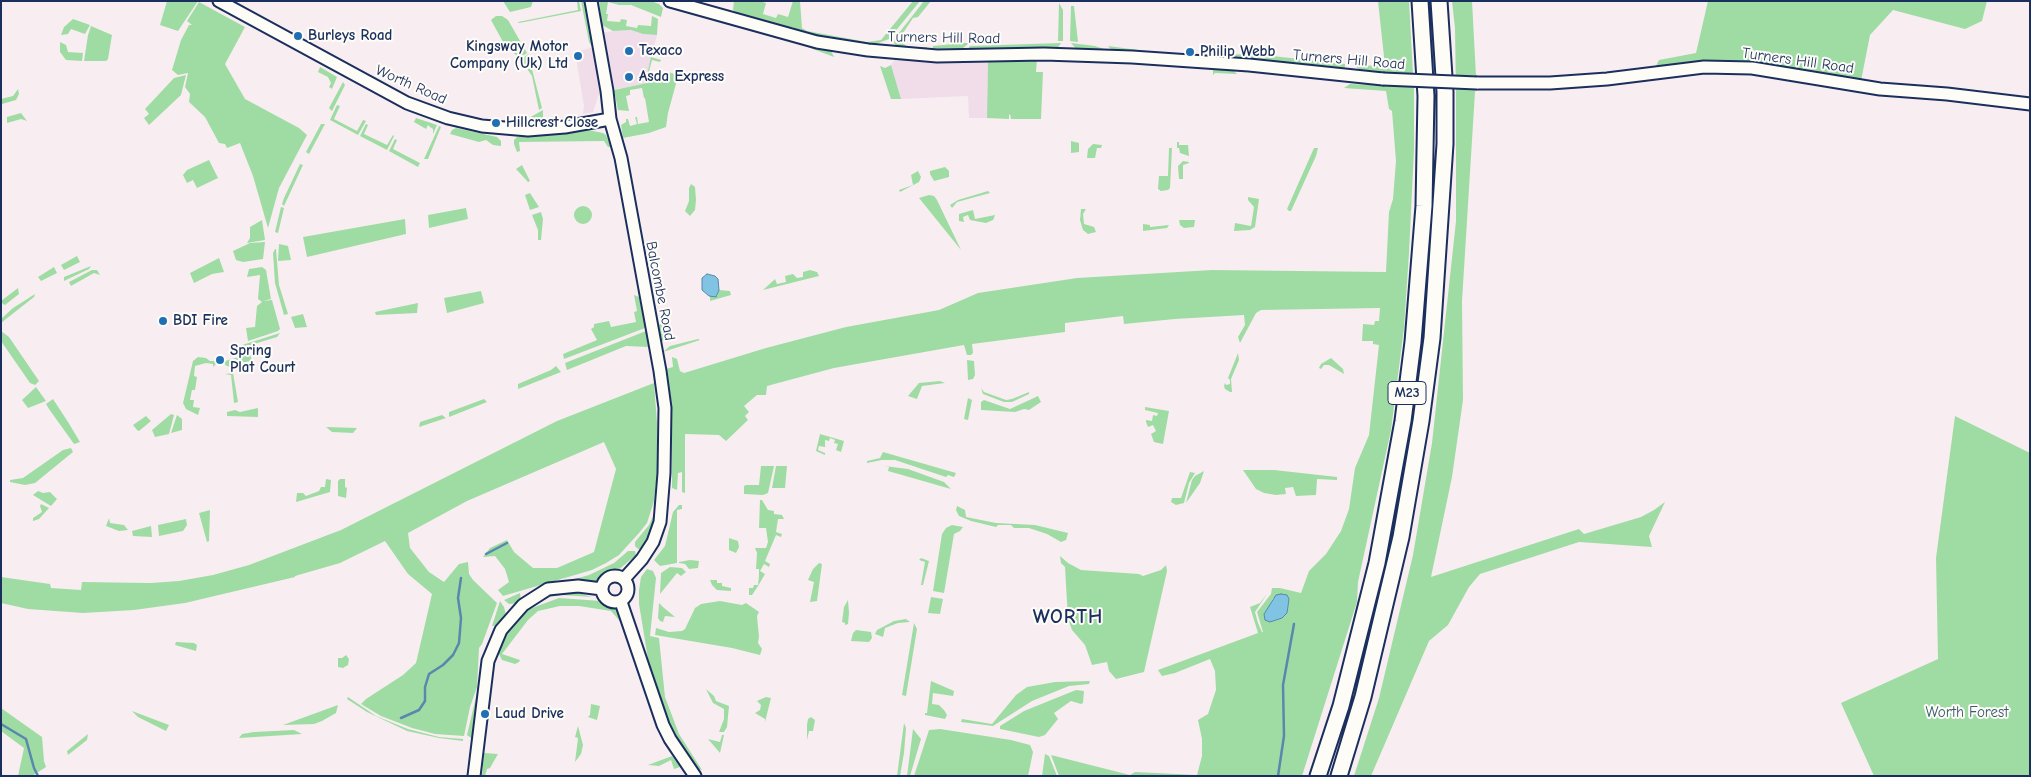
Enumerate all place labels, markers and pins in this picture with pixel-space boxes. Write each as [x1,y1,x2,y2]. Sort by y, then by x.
place label: Burleys Road [308,27,392,45]
marker: Burleys Road [292,30,304,42]
place label: Kingsway Motor Company (Uk) Ltd [450,38,568,73]
place label: Texaco [639,42,682,60]
place label: Philip Webb [1200,43,1275,61]
marker: Texaco [623,45,635,57]
marker: Philip Webb [1184,46,1196,58]
marker: Kingsway Motor Company (Uk) Ltd [572,50,584,62]
place label: Asda Express [639,68,724,86]
marker: Asda Express [623,71,635,83]
place label: Hillcrest Close [506,114,598,132]
marker: Hillcrest Close [490,117,502,129]
place label: BDI Fire [173,312,228,330]
marker: BDI Fire [157,315,169,327]
place label: Spring Plat Court [230,342,295,377]
marker: Spring Plat Court [214,354,226,366]
place label: Laud Drive [495,705,564,723]
marker: Laud Drive [479,708,491,720]

